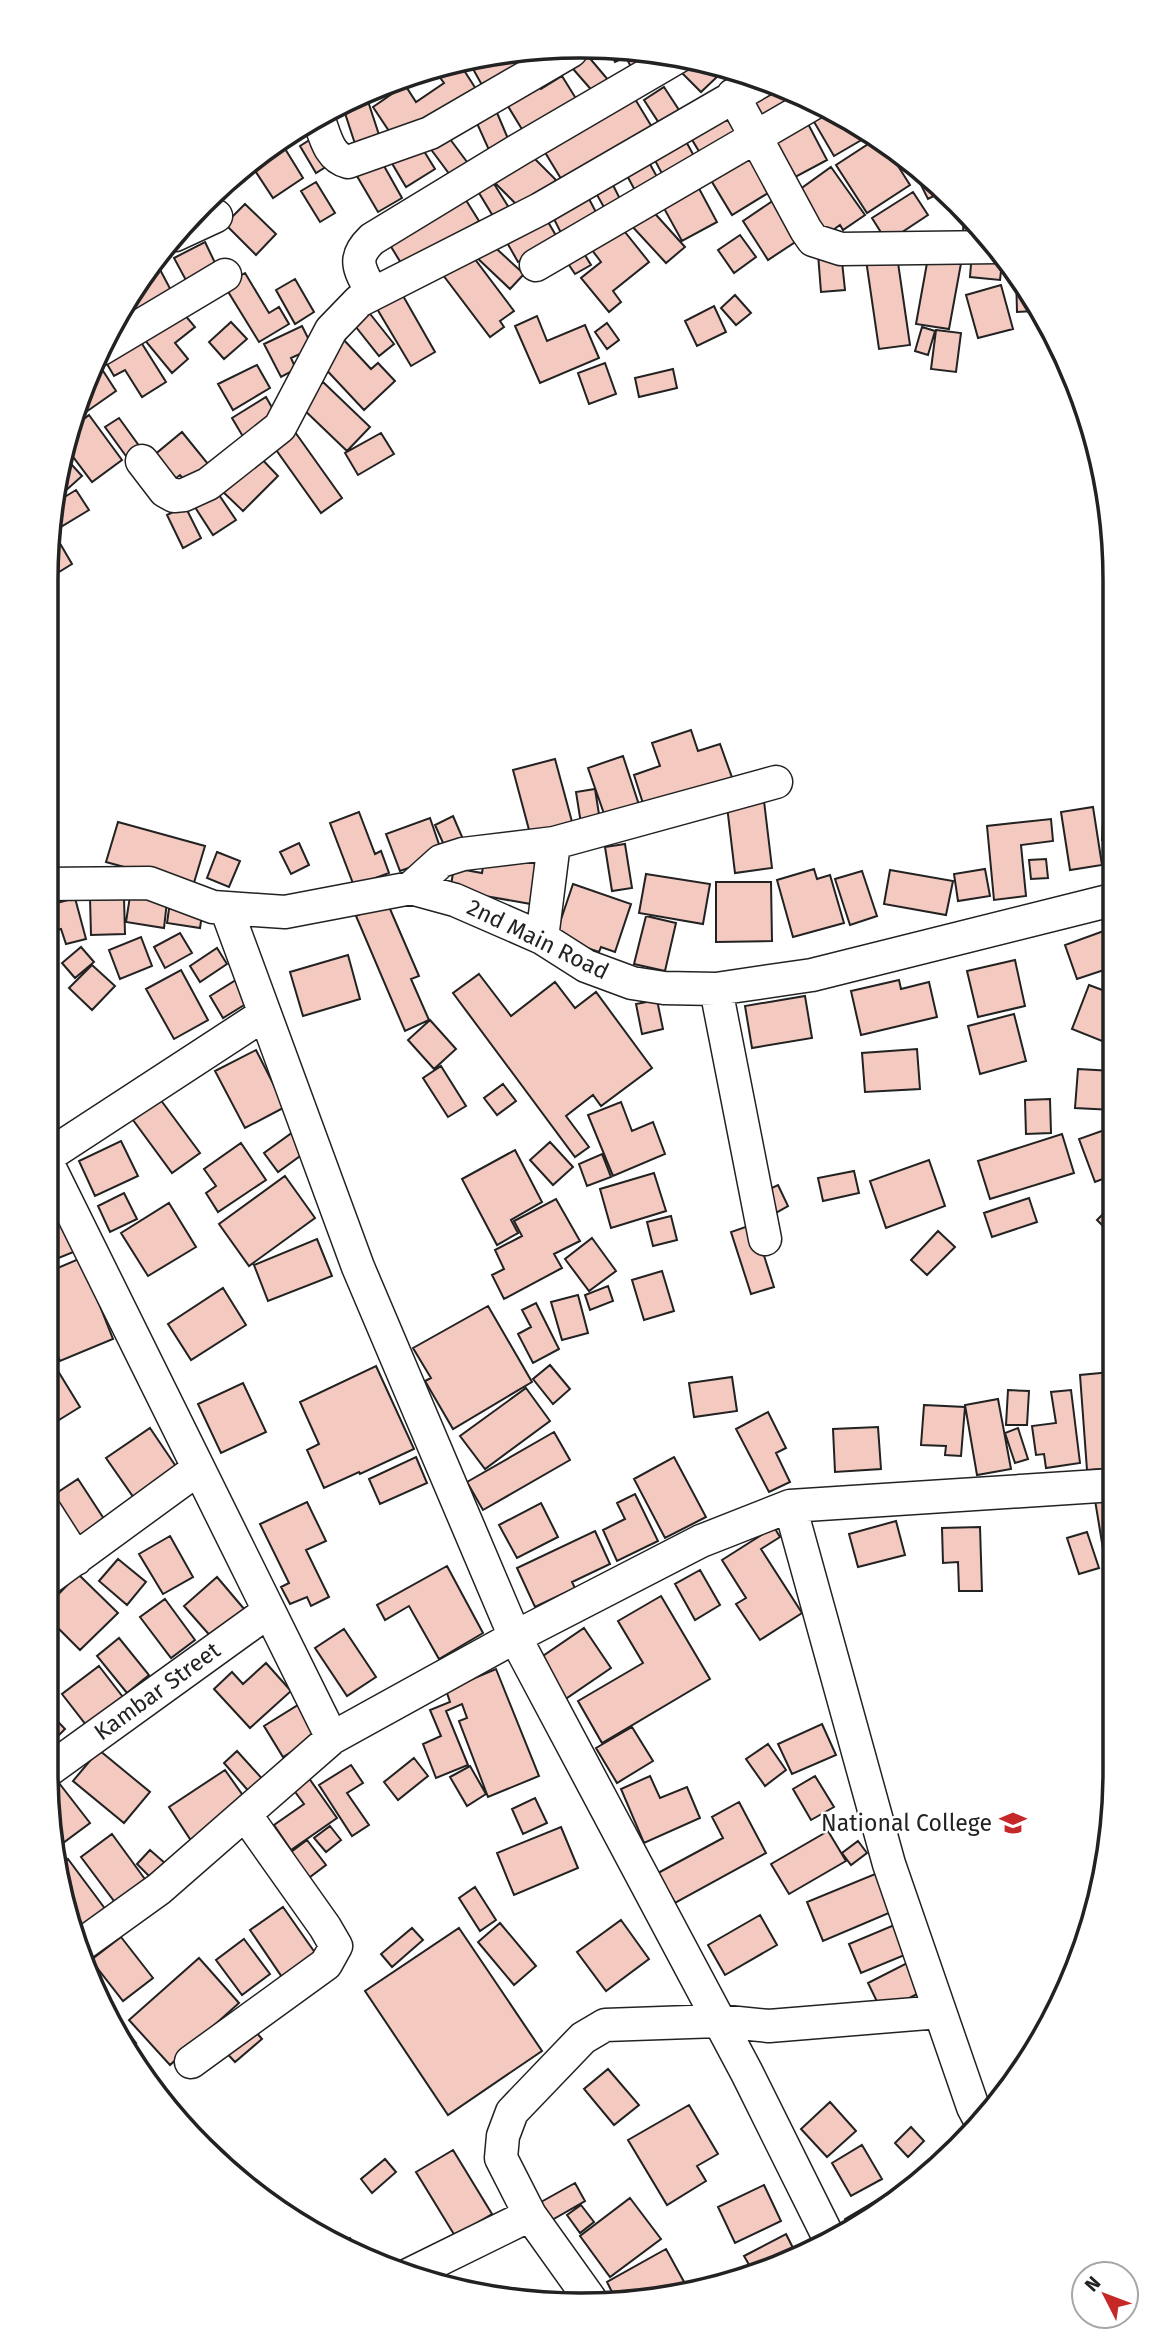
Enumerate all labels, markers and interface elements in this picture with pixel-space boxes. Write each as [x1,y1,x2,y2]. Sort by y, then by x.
street label: 2nd Main Road [463,893,613,985]
street label: Kambar Street [89,1635,226,1746]
school or university icon: National College [998,1808,1028,1838]
place label: National College [821,1809,992,1837]
north arrow [1070,2260,1140,2330]
text: N [1080,2272,1106,2296]

